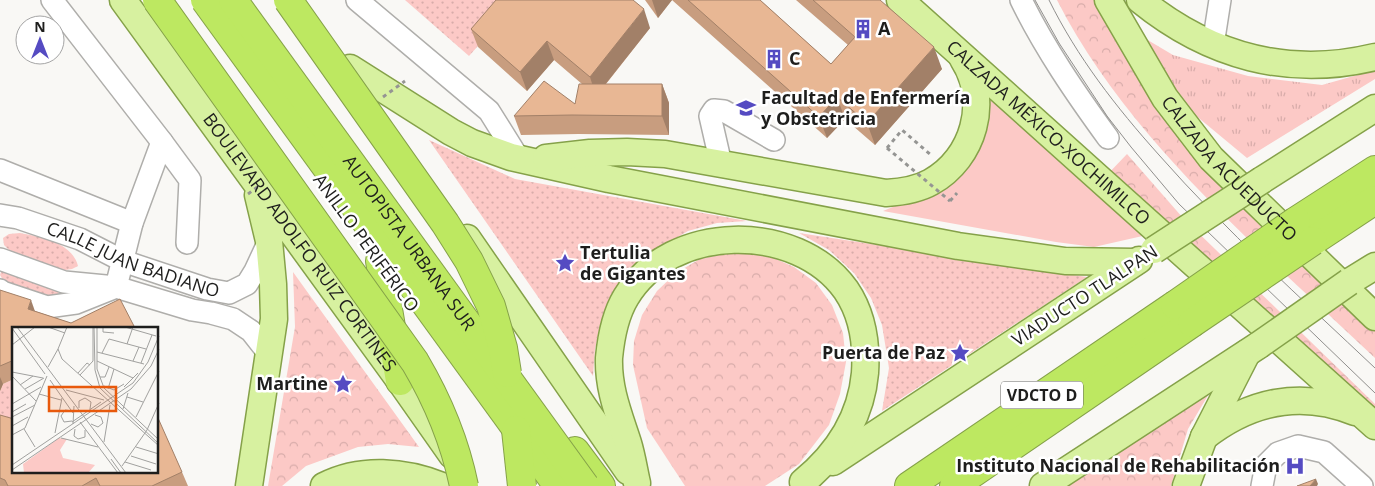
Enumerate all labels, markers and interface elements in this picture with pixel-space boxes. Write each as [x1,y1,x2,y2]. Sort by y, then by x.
north arrow [15,15,65,65]
place label: A [878,16,891,40]
text: N [34,17,46,36]
building icon: A [852,18,874,40]
street label: CALZADA MÉXICO-XOCHIMILCO [942,34,1156,230]
place label: C [789,46,800,70]
building icon: C [763,48,785,70]
place label: Facultad de Enfermería y Obstetricia [761,85,970,130]
street label: CALZADA ACUEDUCTO [1157,90,1303,246]
school or university icon: Facultad de Enfermería y Obstetricia [735,97,757,119]
street label: BOULEVARD ADOLFO RUIZ CORTINES [198,108,402,376]
street label: AUTOPISTA URBANA SUR [338,150,481,335]
street label: ANILLO PERIFÉRICO [309,169,425,316]
street label: CALLE JUAN BADIANO [44,216,222,302]
street label: VIADUCTO TLALPAN [1007,239,1162,351]
place label: Tertulia de Gigantes [580,240,686,285]
place icon: Tertulia de Gigantes [554,252,576,274]
inset map [12,327,159,474]
place label: Puerta de Paz [822,340,945,364]
place icon: Puerta de Paz [949,342,971,364]
place label: Martine [256,371,328,395]
place icon: Martine [332,373,354,395]
road number: VDCTO D [1001,382,1083,408]
place label: Instituto Nacional de Rehabilitación [956,453,1280,477]
hospital icon: Instituto Nacional de Rehabilitación [1284,455,1306,477]

